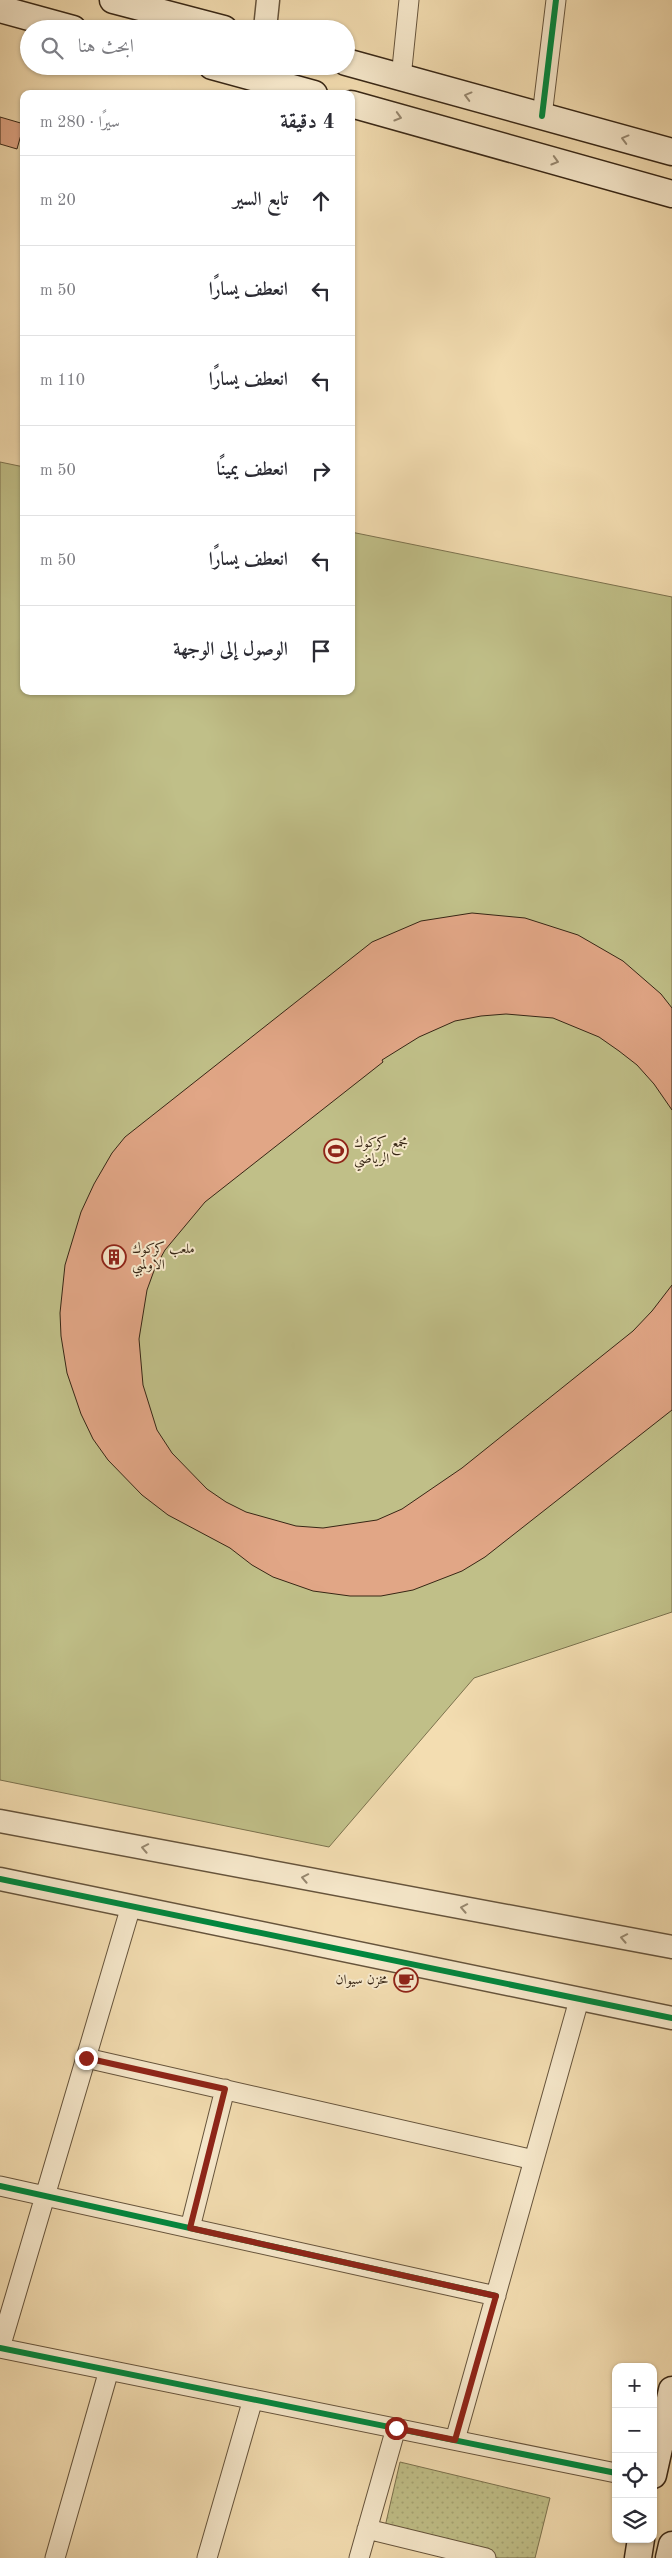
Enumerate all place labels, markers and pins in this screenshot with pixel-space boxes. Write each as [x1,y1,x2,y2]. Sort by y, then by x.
place label: مجمع كركوك الرياضي [354,1135,408,1172]
sports icon: مجمع كركوك الرياضي [323,1138,349,1164]
place label: ملعب كركوك الاولمبي [132,1241,195,1277]
building icon: ملعب كركوك الاولمبي [101,1244,127,1270]
cafe icon: مخزن سيوان [393,1967,419,1993]
place label: مخزن سيوان [336,1973,389,1988]

